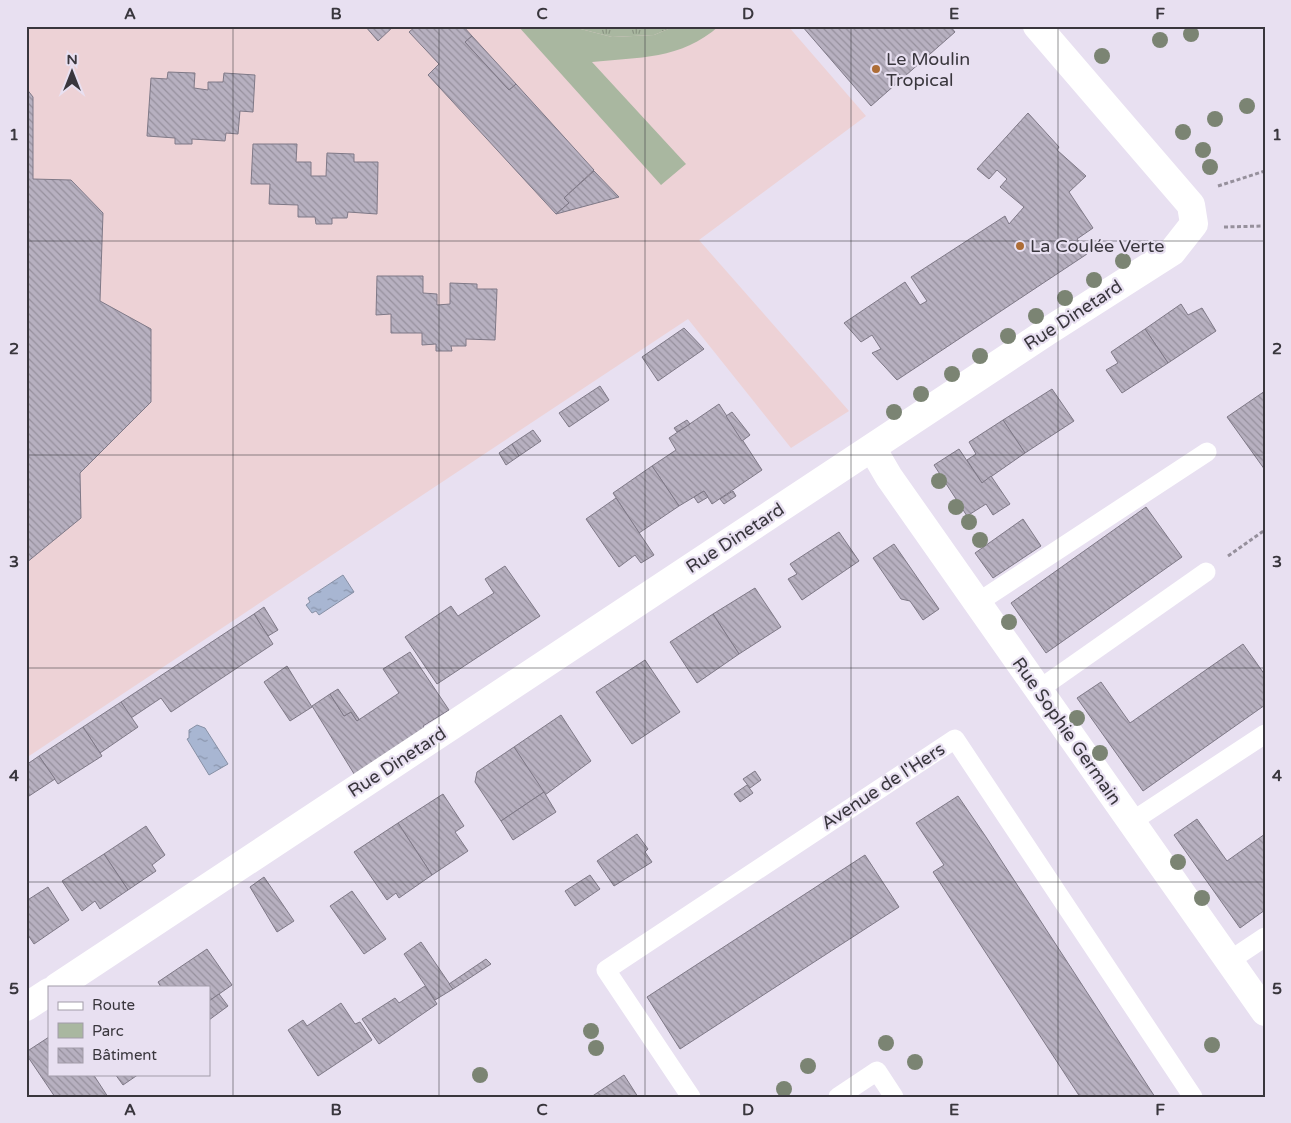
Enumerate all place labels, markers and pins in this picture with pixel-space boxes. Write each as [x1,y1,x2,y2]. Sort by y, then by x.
place label: Le Moulin Tropical [886,48,970,91]
marker: Le Moulin Tropical [870,63,882,75]
place label: La Coulée Verte [1030,235,1164,257]
marker: La Coulée Verte [1014,240,1026,252]

